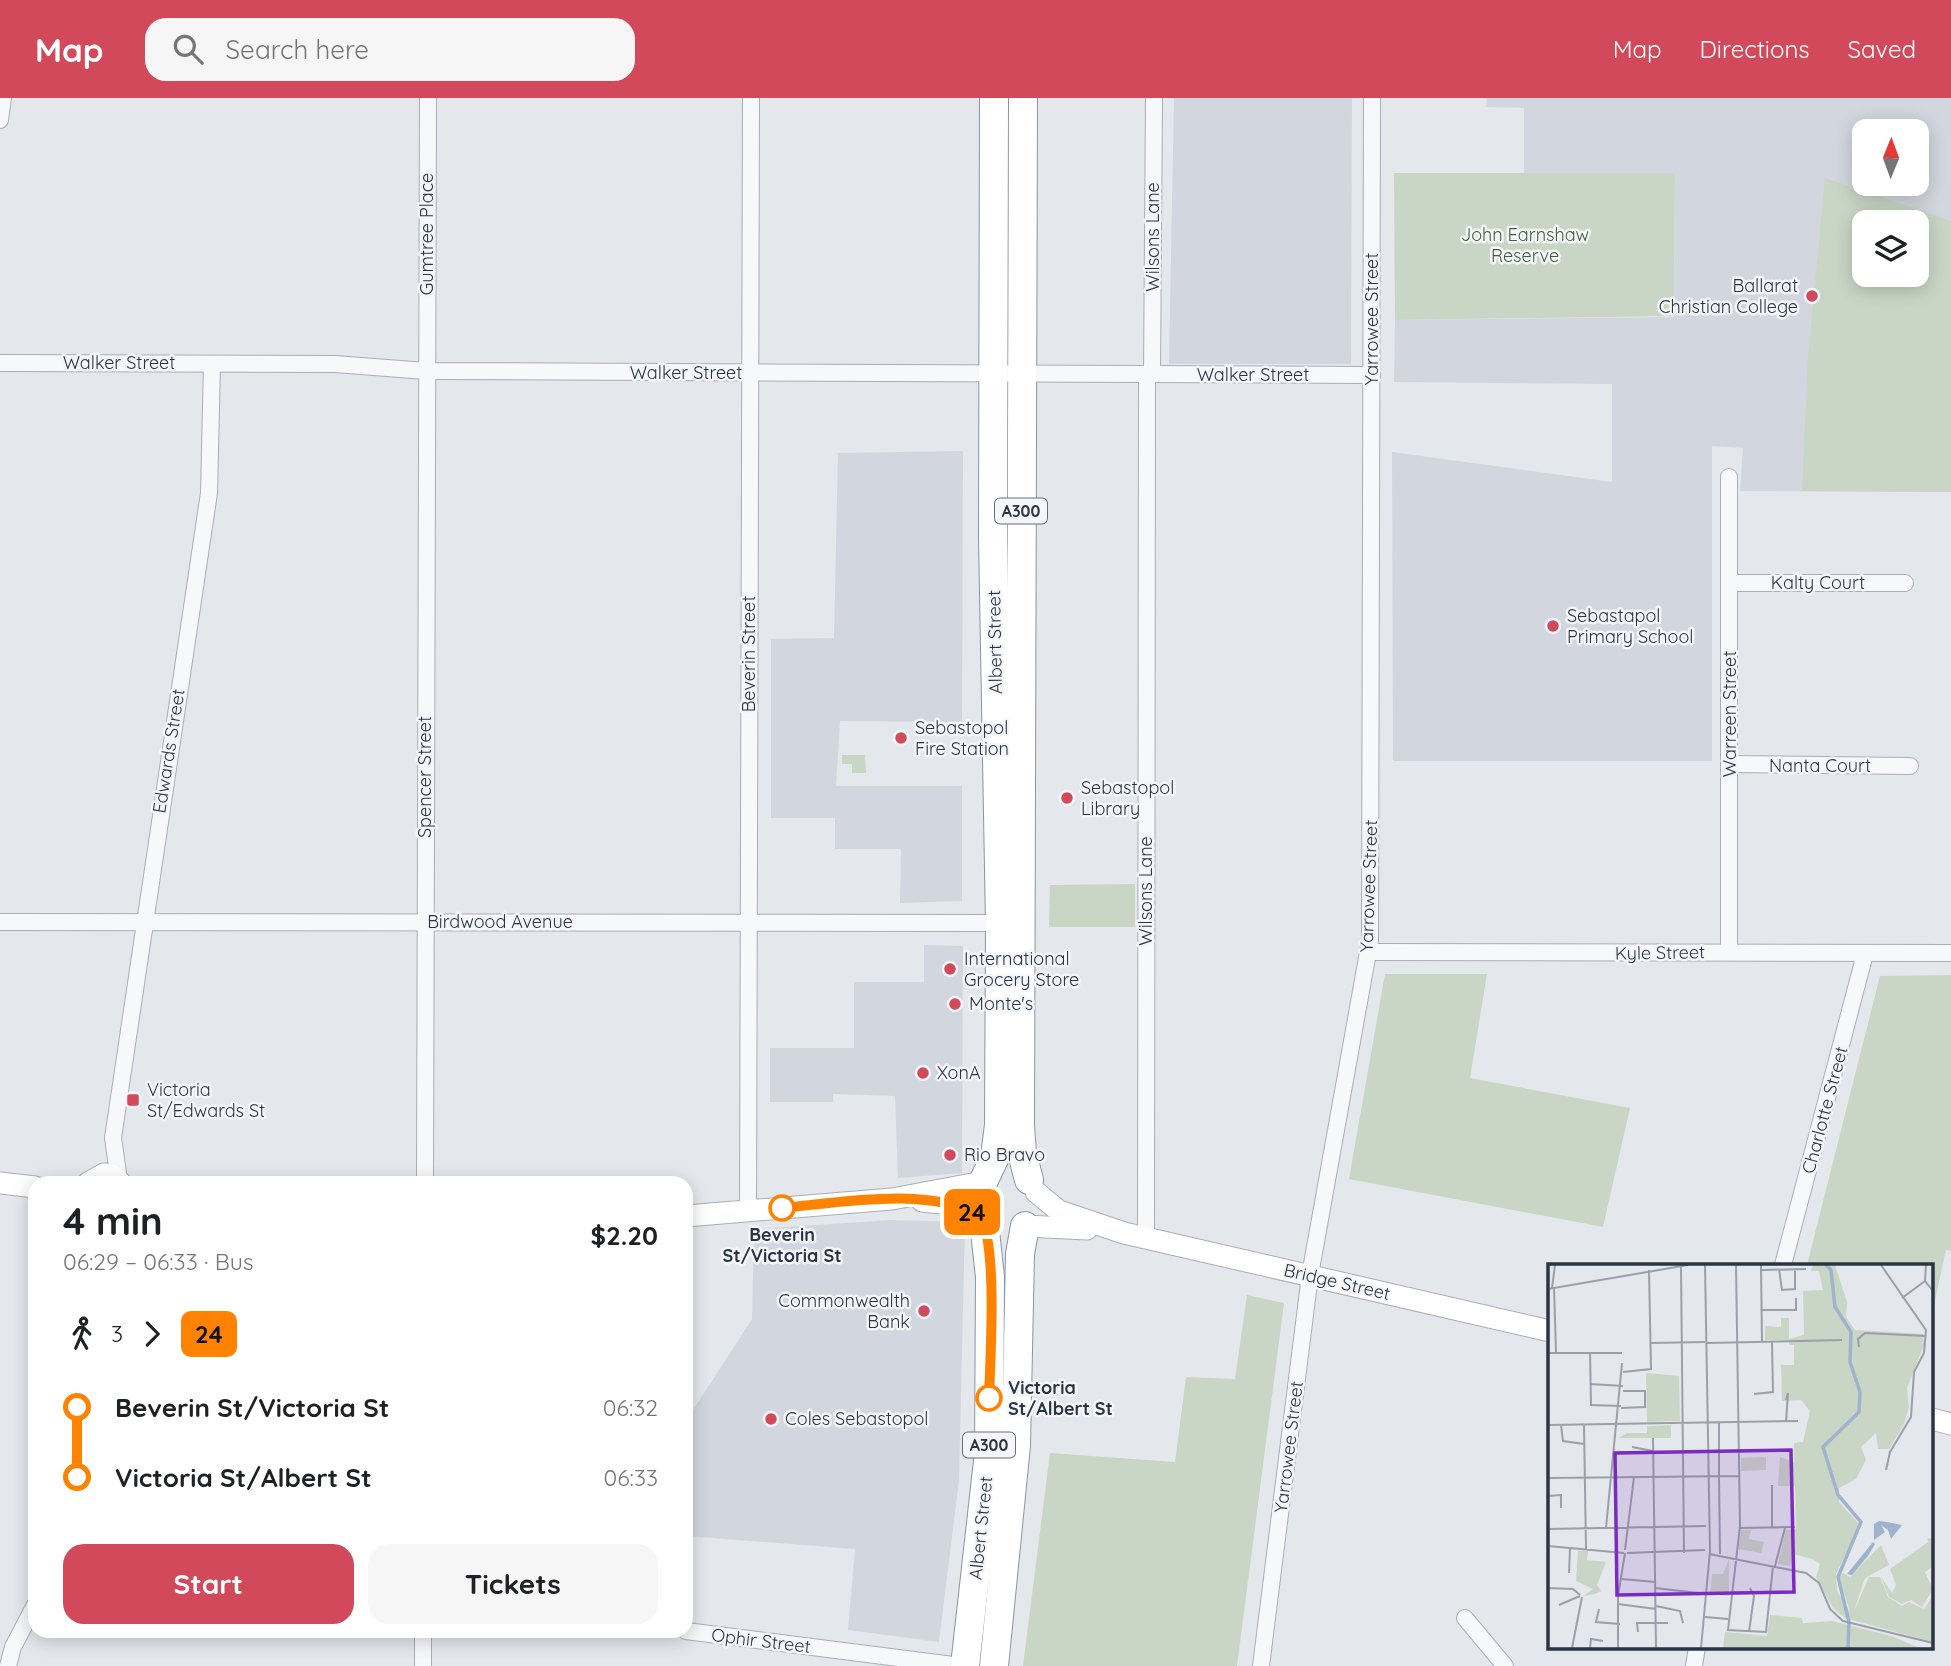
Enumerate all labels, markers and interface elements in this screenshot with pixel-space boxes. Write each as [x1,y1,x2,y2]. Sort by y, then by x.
search box [145,18,635,81]
text: Map [35,29,103,70]
icon: search [169,30,207,68]
text: Search here [225,33,369,66]
text: Map [1613,34,1662,64]
text: Directions [1700,34,1810,64]
text: Saved [1848,34,1916,64]
north arrow [1852,119,1928,196]
map controls [1852,119,1929,287]
street label: Gumtree Place [415,173,438,295]
street label: Wilsons Lane [1141,182,1164,292]
button: layers [1852,210,1929,287]
park label: John Earnshaw Reserve [1461,223,1589,267]
street label: Yarrowee Street [1360,253,1383,385]
place label: Ballarat Christian College [1659,274,1798,318]
marker: Ballarat Christian College [1804,288,1820,304]
street label: Walker Street [63,351,175,374]
street label: Walker Street [630,361,742,384]
street label: Walker Street [1197,363,1309,386]
road number: A300 [995,498,1047,524]
street label: Kalty Court [1771,571,1865,594]
street label: Albert Street [982,590,1007,694]
street label: Beverin Street [737,596,760,712]
place label: Sebastapol Primary School [1567,604,1693,648]
marker: Sebastapol Primary School [1545,618,1561,634]
street label: Warreen Street [1718,651,1741,777]
street label: Edwards Street [147,687,190,815]
street label: Spencer Street [413,716,436,838]
place label: Sebastopol Fire Station [915,716,1009,760]
marker: Sebastopol Fire Station [893,730,909,746]
street label: Nanta Court [1769,754,1871,777]
place label: Sebastopol Library [1081,776,1174,820]
marker: Sebastopol Library [1059,790,1075,806]
street label: Yarrowee Street [1355,819,1382,953]
street label: Wilsons Lane [1134,836,1157,946]
street label: Birdwood Avenue [427,910,573,933]
street label: Kyle Street [1615,940,1705,965]
place label: International Grocery Store [964,947,1079,991]
marker: International Grocery Store [942,961,958,977]
place label: Monte's [969,992,1033,1015]
marker: Monte's [947,996,963,1012]
street label: Charlotte Street [1796,1044,1853,1176]
place label: XonA [937,1061,981,1084]
marker: XonA [915,1065,931,1081]
place label: Victoria St/Edwards St [147,1078,265,1122]
marker: Victoria St/Edwards St [125,1092,141,1108]
place label: Rio Bravo [964,1143,1045,1166]
marker: Rio Bravo [942,1147,958,1163]
line badge: 24 [940,1189,1004,1235]
marker: Beverin St/Victoria St [769,1195,795,1221]
text: 4 min [63,1197,163,1245]
text: 24 [958,1197,986,1227]
text: $2.20 [590,1219,658,1252]
place label: Beverin St/Victoria St [722,1223,842,1267]
text: 06:29 – 06:33 · Bus [63,1247,254,1276]
street label: Bridge Street [1282,1258,1393,1305]
inset map [1548,1264,1934,1648]
place label: Commonwealth Bank [778,1289,910,1333]
marker: Commonwealth Bank [916,1303,932,1319]
icon: walk [63,1315,101,1353]
icon: forward [133,1315,171,1353]
text: 3 [111,1319,123,1348]
text: 24 [195,1319,223,1349]
place label: Victoria St/Albert St [1008,1376,1113,1420]
street label: Yarrowee Street [1269,1380,1308,1514]
marker: Victoria St/Albert St [976,1385,1002,1411]
text: Beverin St/Victoria St [115,1391,389,1424]
text: 06:32 [603,1393,658,1422]
place label: Coles Sebastopol [785,1407,928,1430]
marker: Coles Sebastopol [763,1411,779,1427]
road number: A300 [963,1432,1015,1457]
text: Victoria St/Albert St [115,1461,372,1494]
text: 06:33 [604,1463,658,1492]
street label: Albert Street [964,1475,997,1581]
button: Start [63,1544,354,1624]
button: Tickets [368,1544,658,1624]
street label: Ophir Street [710,1623,812,1658]

